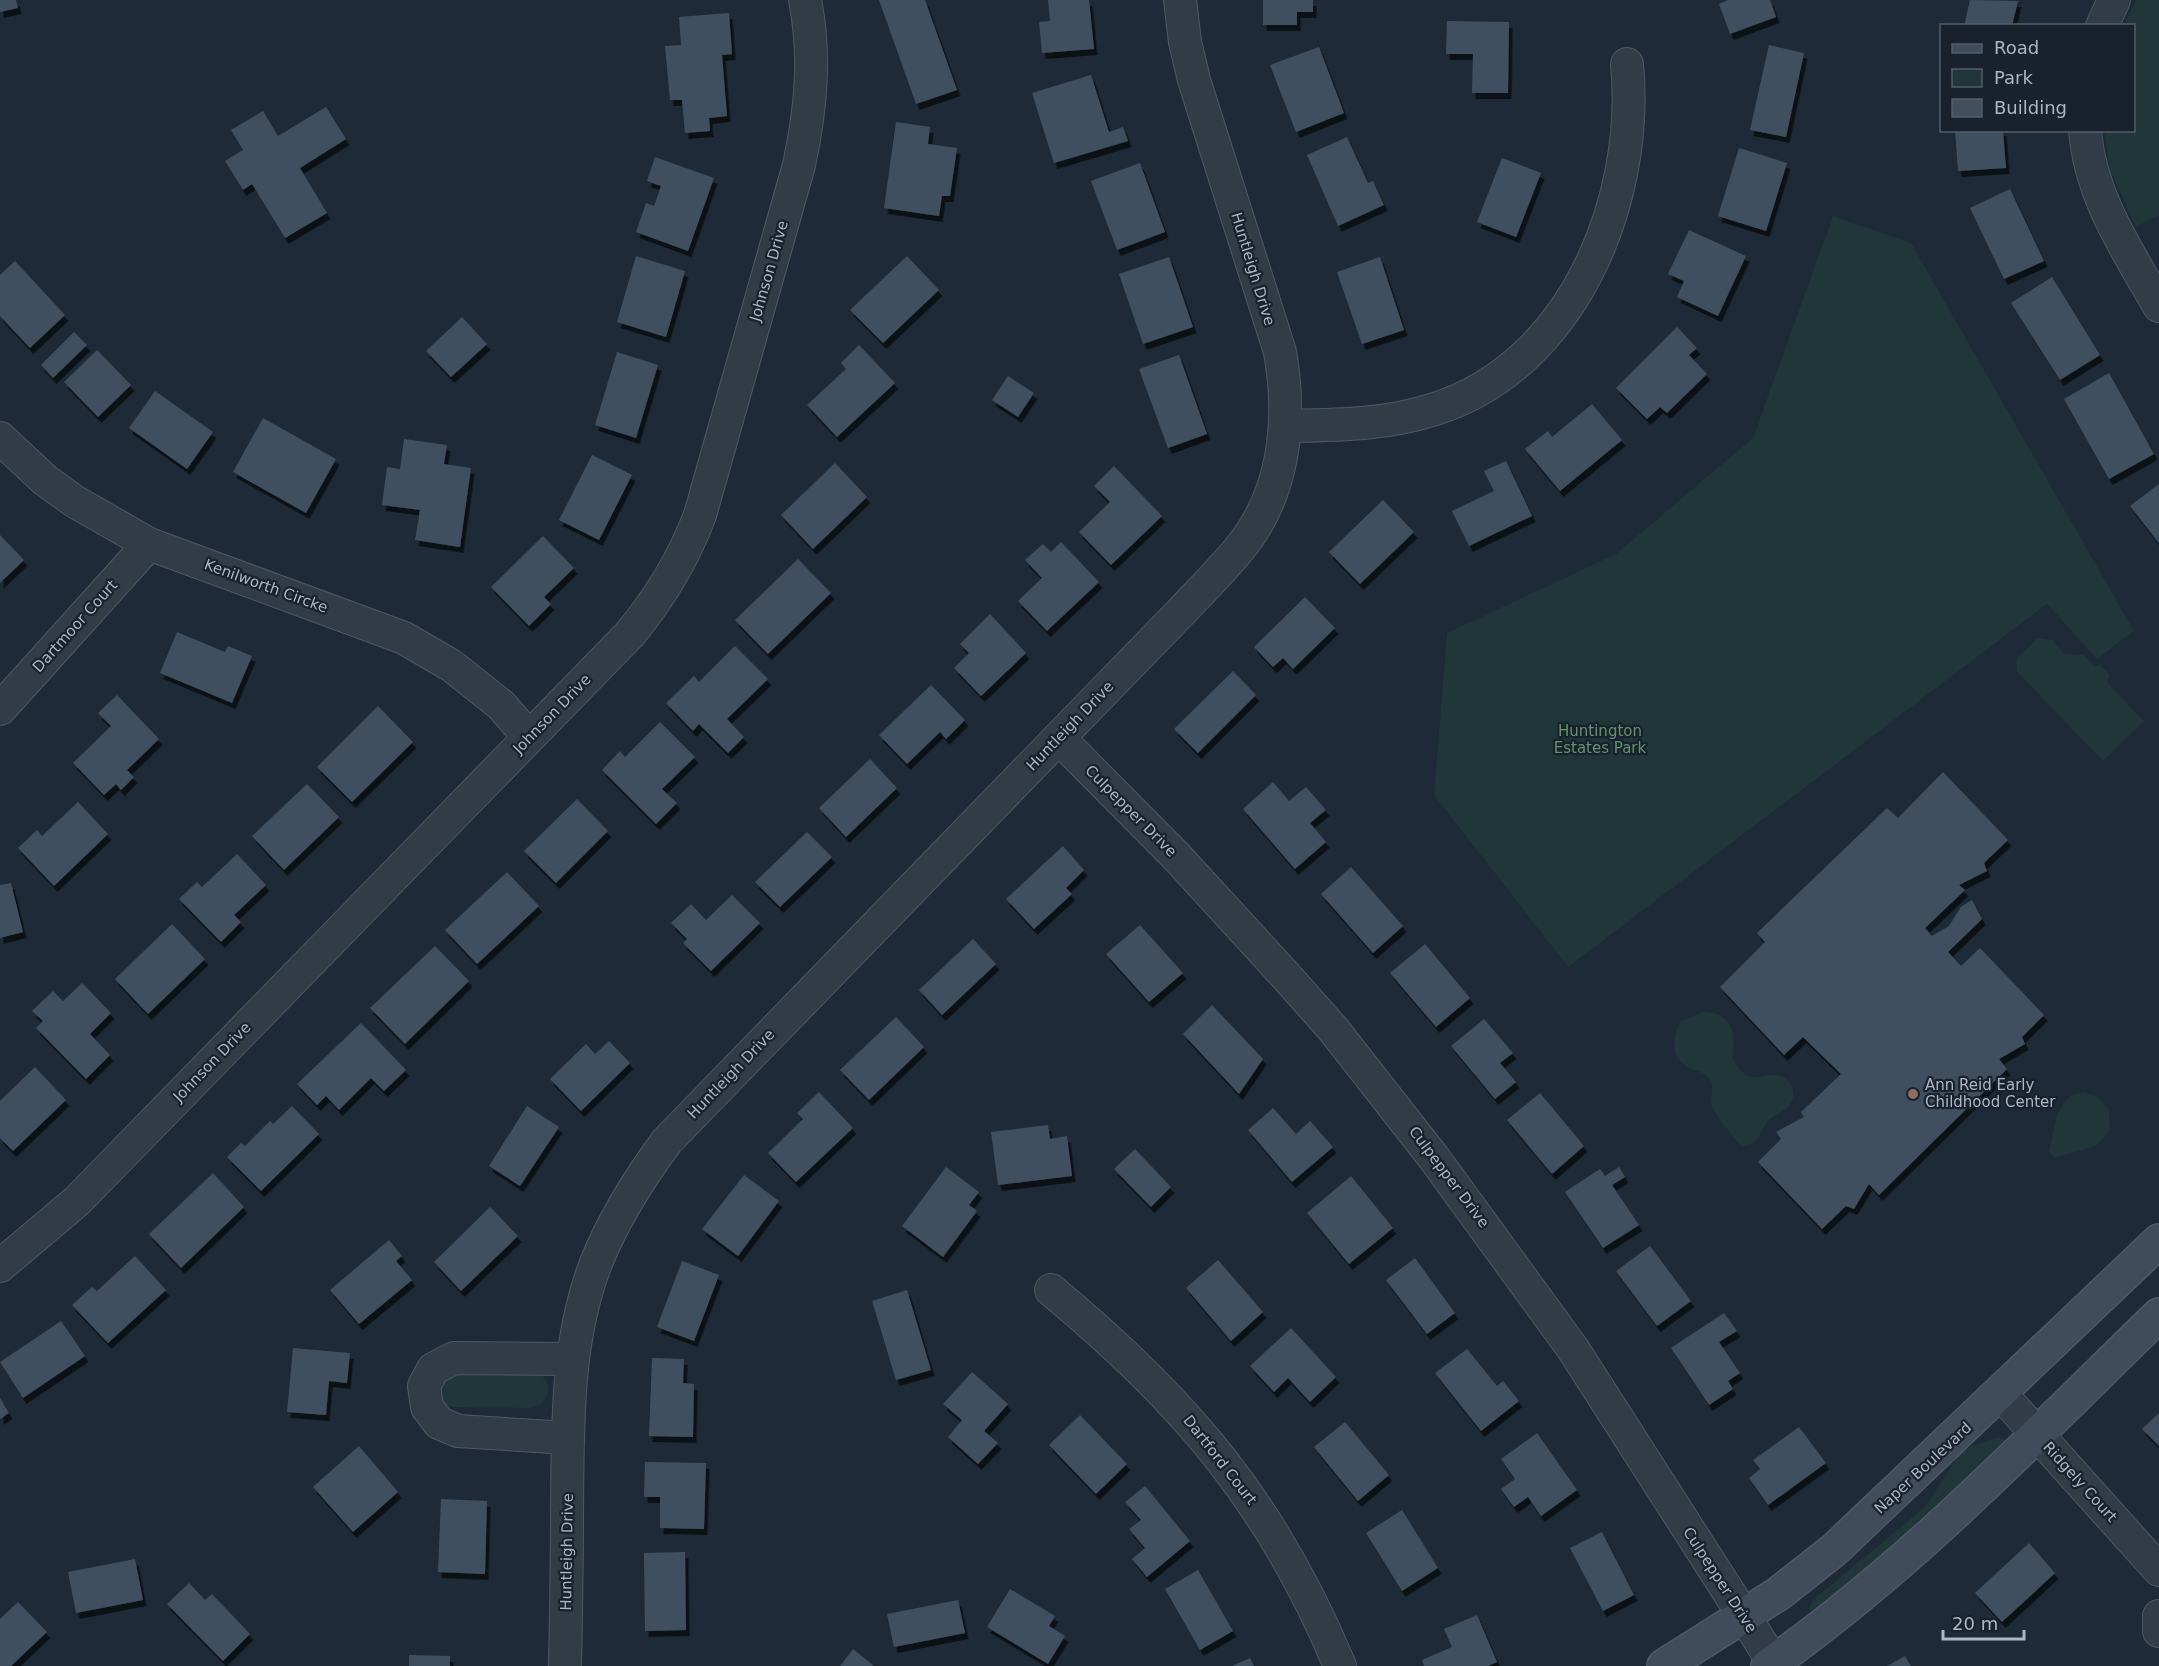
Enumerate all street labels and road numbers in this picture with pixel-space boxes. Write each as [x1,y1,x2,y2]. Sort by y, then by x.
street label: Huntleigh Drive [1227,210,1279,328]
street label: Johnson Drive [746,219,792,324]
street label: Kenilworth Circke [202,555,330,617]
street label: Dartmoor Court [29,576,121,676]
street label: Johnson Drive [509,670,595,758]
street label: Huntleigh Drive [1023,677,1117,775]
street label: Culpepper Drive [1081,761,1181,861]
street label: Johnson Drive [169,1018,255,1106]
street label: Huntleigh Drive [684,1025,778,1123]
street label: Culpepper Drive [1405,1123,1493,1231]
street label: Dartford Court [1179,1412,1261,1508]
street label: Naper Boulevard [1871,1418,1975,1518]
street label: Ridgely Court [2039,1438,2121,1526]
street label: Huntleigh Drive [557,1493,577,1611]
street label: Culpepper Drive [1679,1524,1761,1636]

